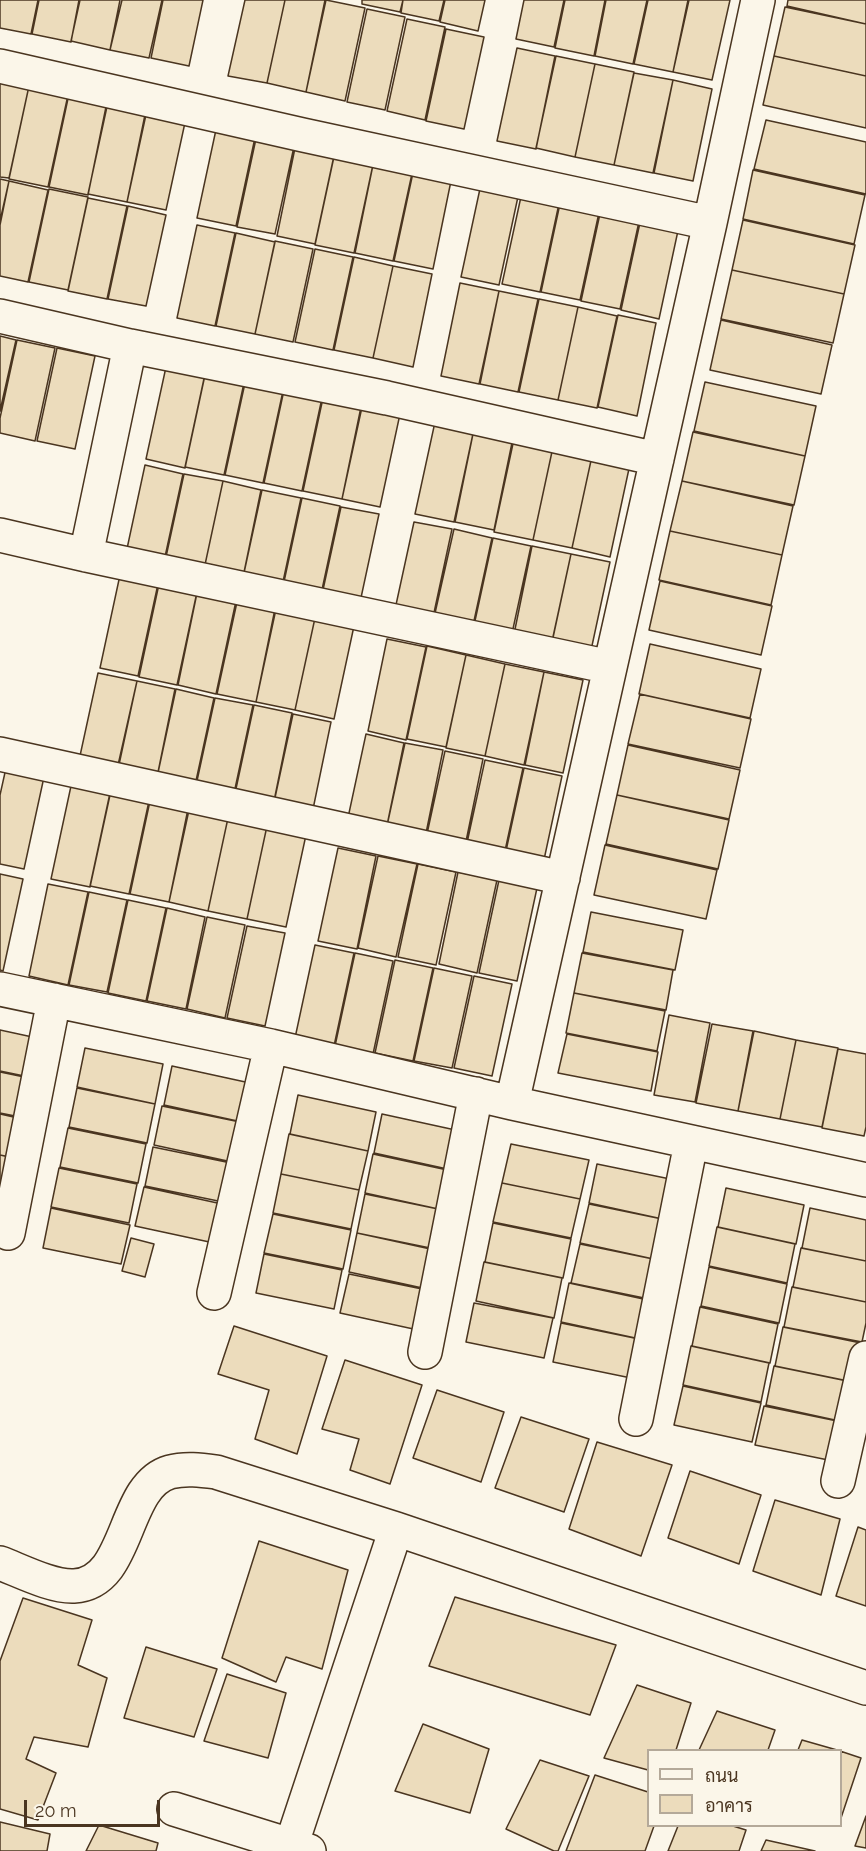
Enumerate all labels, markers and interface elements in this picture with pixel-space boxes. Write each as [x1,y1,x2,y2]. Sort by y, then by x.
legend [647,1749,842,1827]
text: ถนน [705,1765,738,1786]
scale bar [27,1788,164,1826]
text: อาคาร [705,1795,753,1816]
text: 20 m [35,1800,77,1821]

